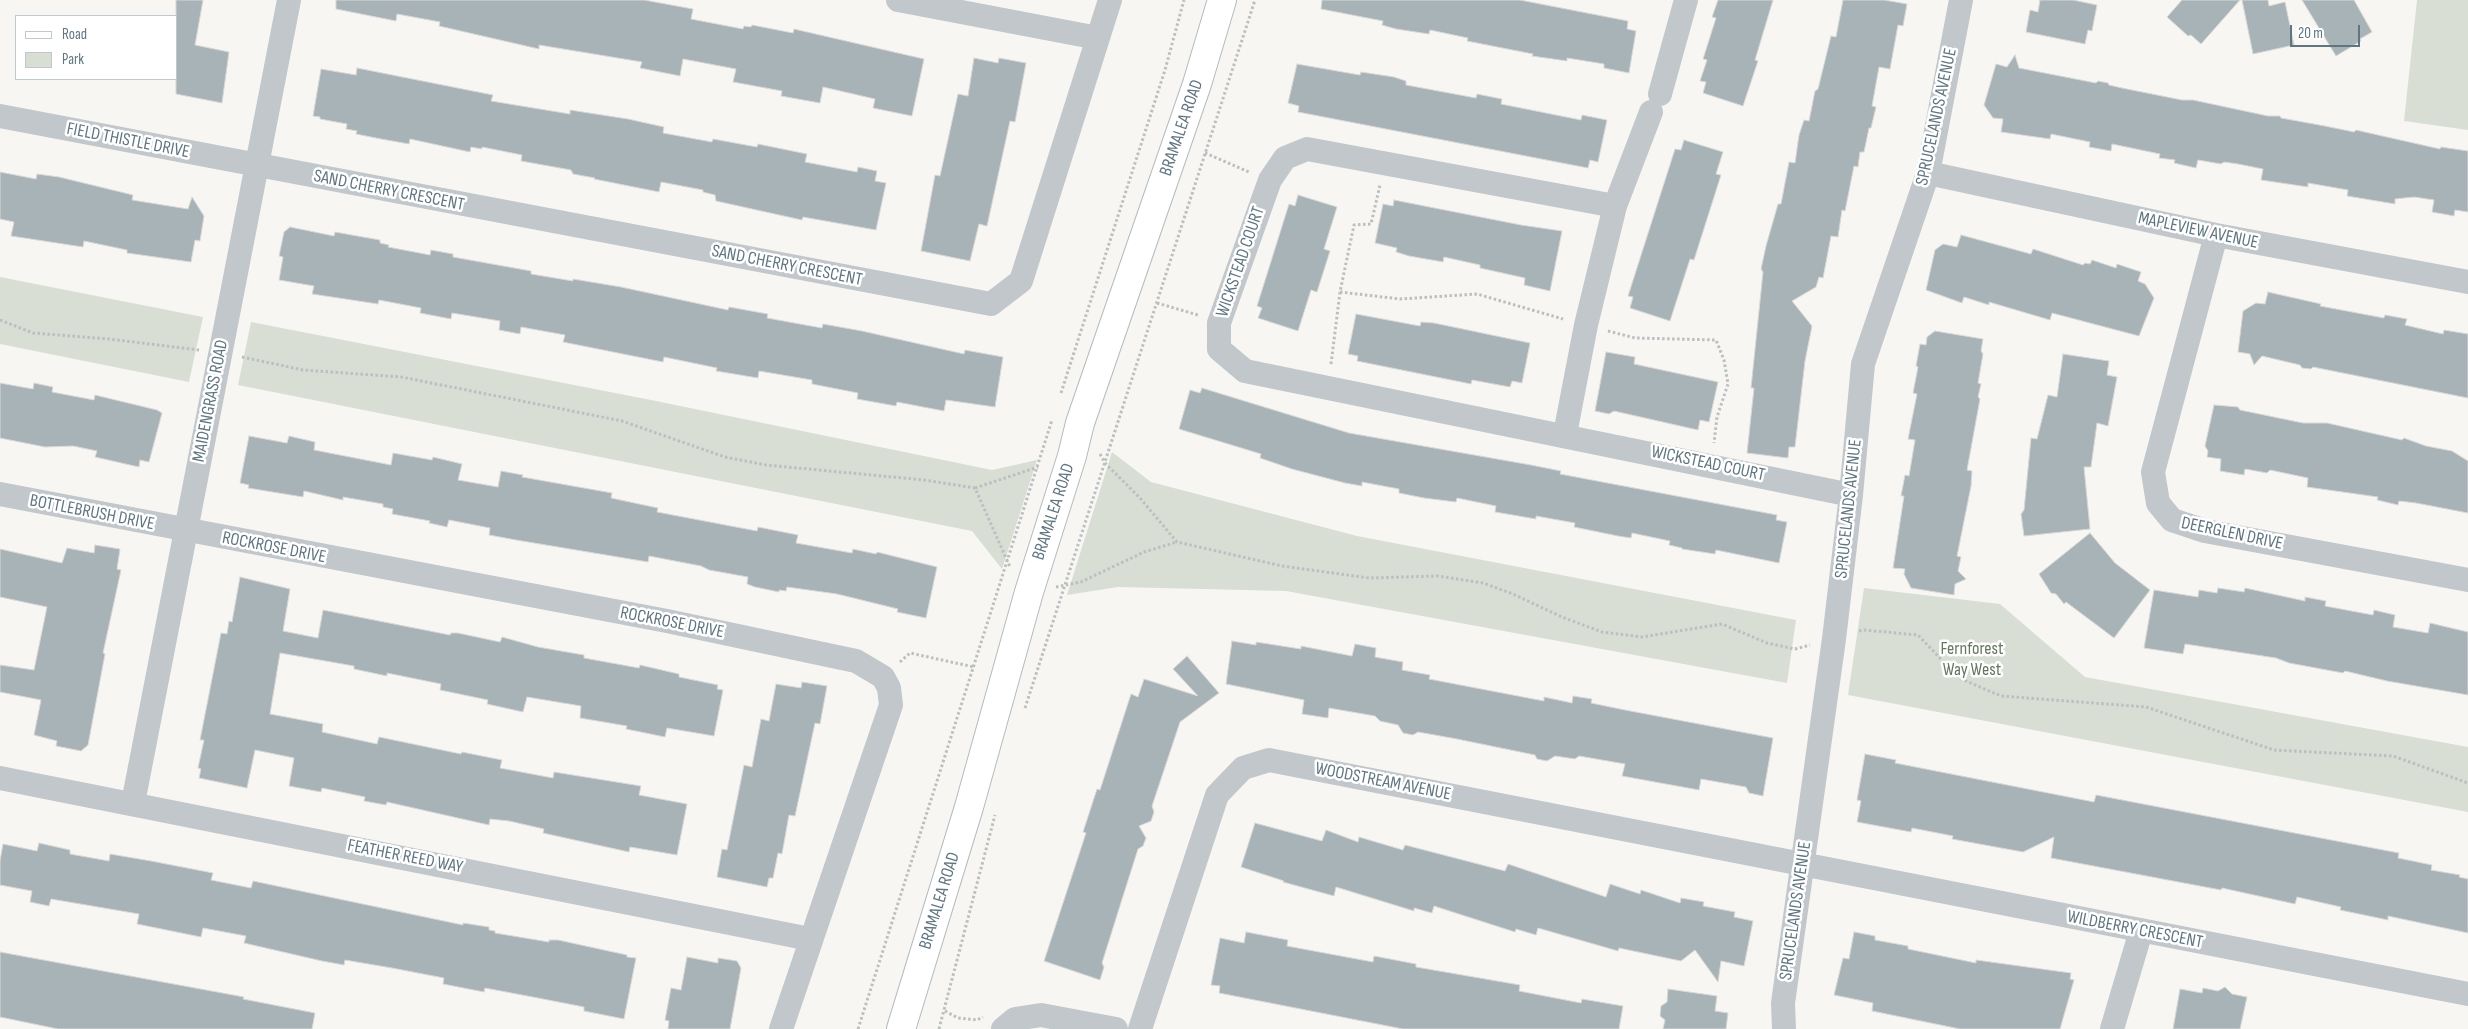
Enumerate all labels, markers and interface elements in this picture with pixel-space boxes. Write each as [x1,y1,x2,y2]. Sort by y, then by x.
legend [15,15,178,80]
scale bar [2293,15,2363,47]
text: 20 m [2298,24,2323,43]
text: Road [62,25,87,44]
street label: SPRUCELANDS AVENUE [1912,46,1962,188]
text: Park [62,50,84,69]
street label: BRAMALEA ROAD [1155,77,1209,179]
street label: FIELD THISTLE DRIVE [65,118,191,164]
street label: SAND CHERRY CRESCENT [312,166,466,216]
street label: WICKSTEAD COURT [1212,204,1270,320]
street label: MAPLEVIEW AVENUE [2136,208,2260,254]
street label: SAND CHERRY CRESCENT [710,241,864,291]
street label: MAIDENGRASS ROAD [189,338,233,464]
street label: SPRUCELANDS AVENUE [1831,438,1867,580]
street label: WICKSTEAD COURT [1649,441,1767,487]
street label: BRAMALEA ROAD [1028,461,1080,563]
street label: BOTTLEBRUSH DRIVE [28,490,156,536]
street label: DEERGLEN DRIVE [2179,513,2285,555]
street label: ROCKROSE DRIVE [220,527,328,569]
street label: ROCKROSE DRIVE [618,602,726,644]
park label: Fernforest Way West [1940,638,2004,681]
street label: WOODSTREAM AVENUE [1313,758,1453,806]
street label: FEATHER REED WAY [346,835,464,879]
street label: SPRUCELANDS AVENUE [1776,840,1816,982]
street label: BRAMALEA ROAD [915,850,965,952]
street label: WILDBERRY CRESCENT [2065,906,2205,954]

